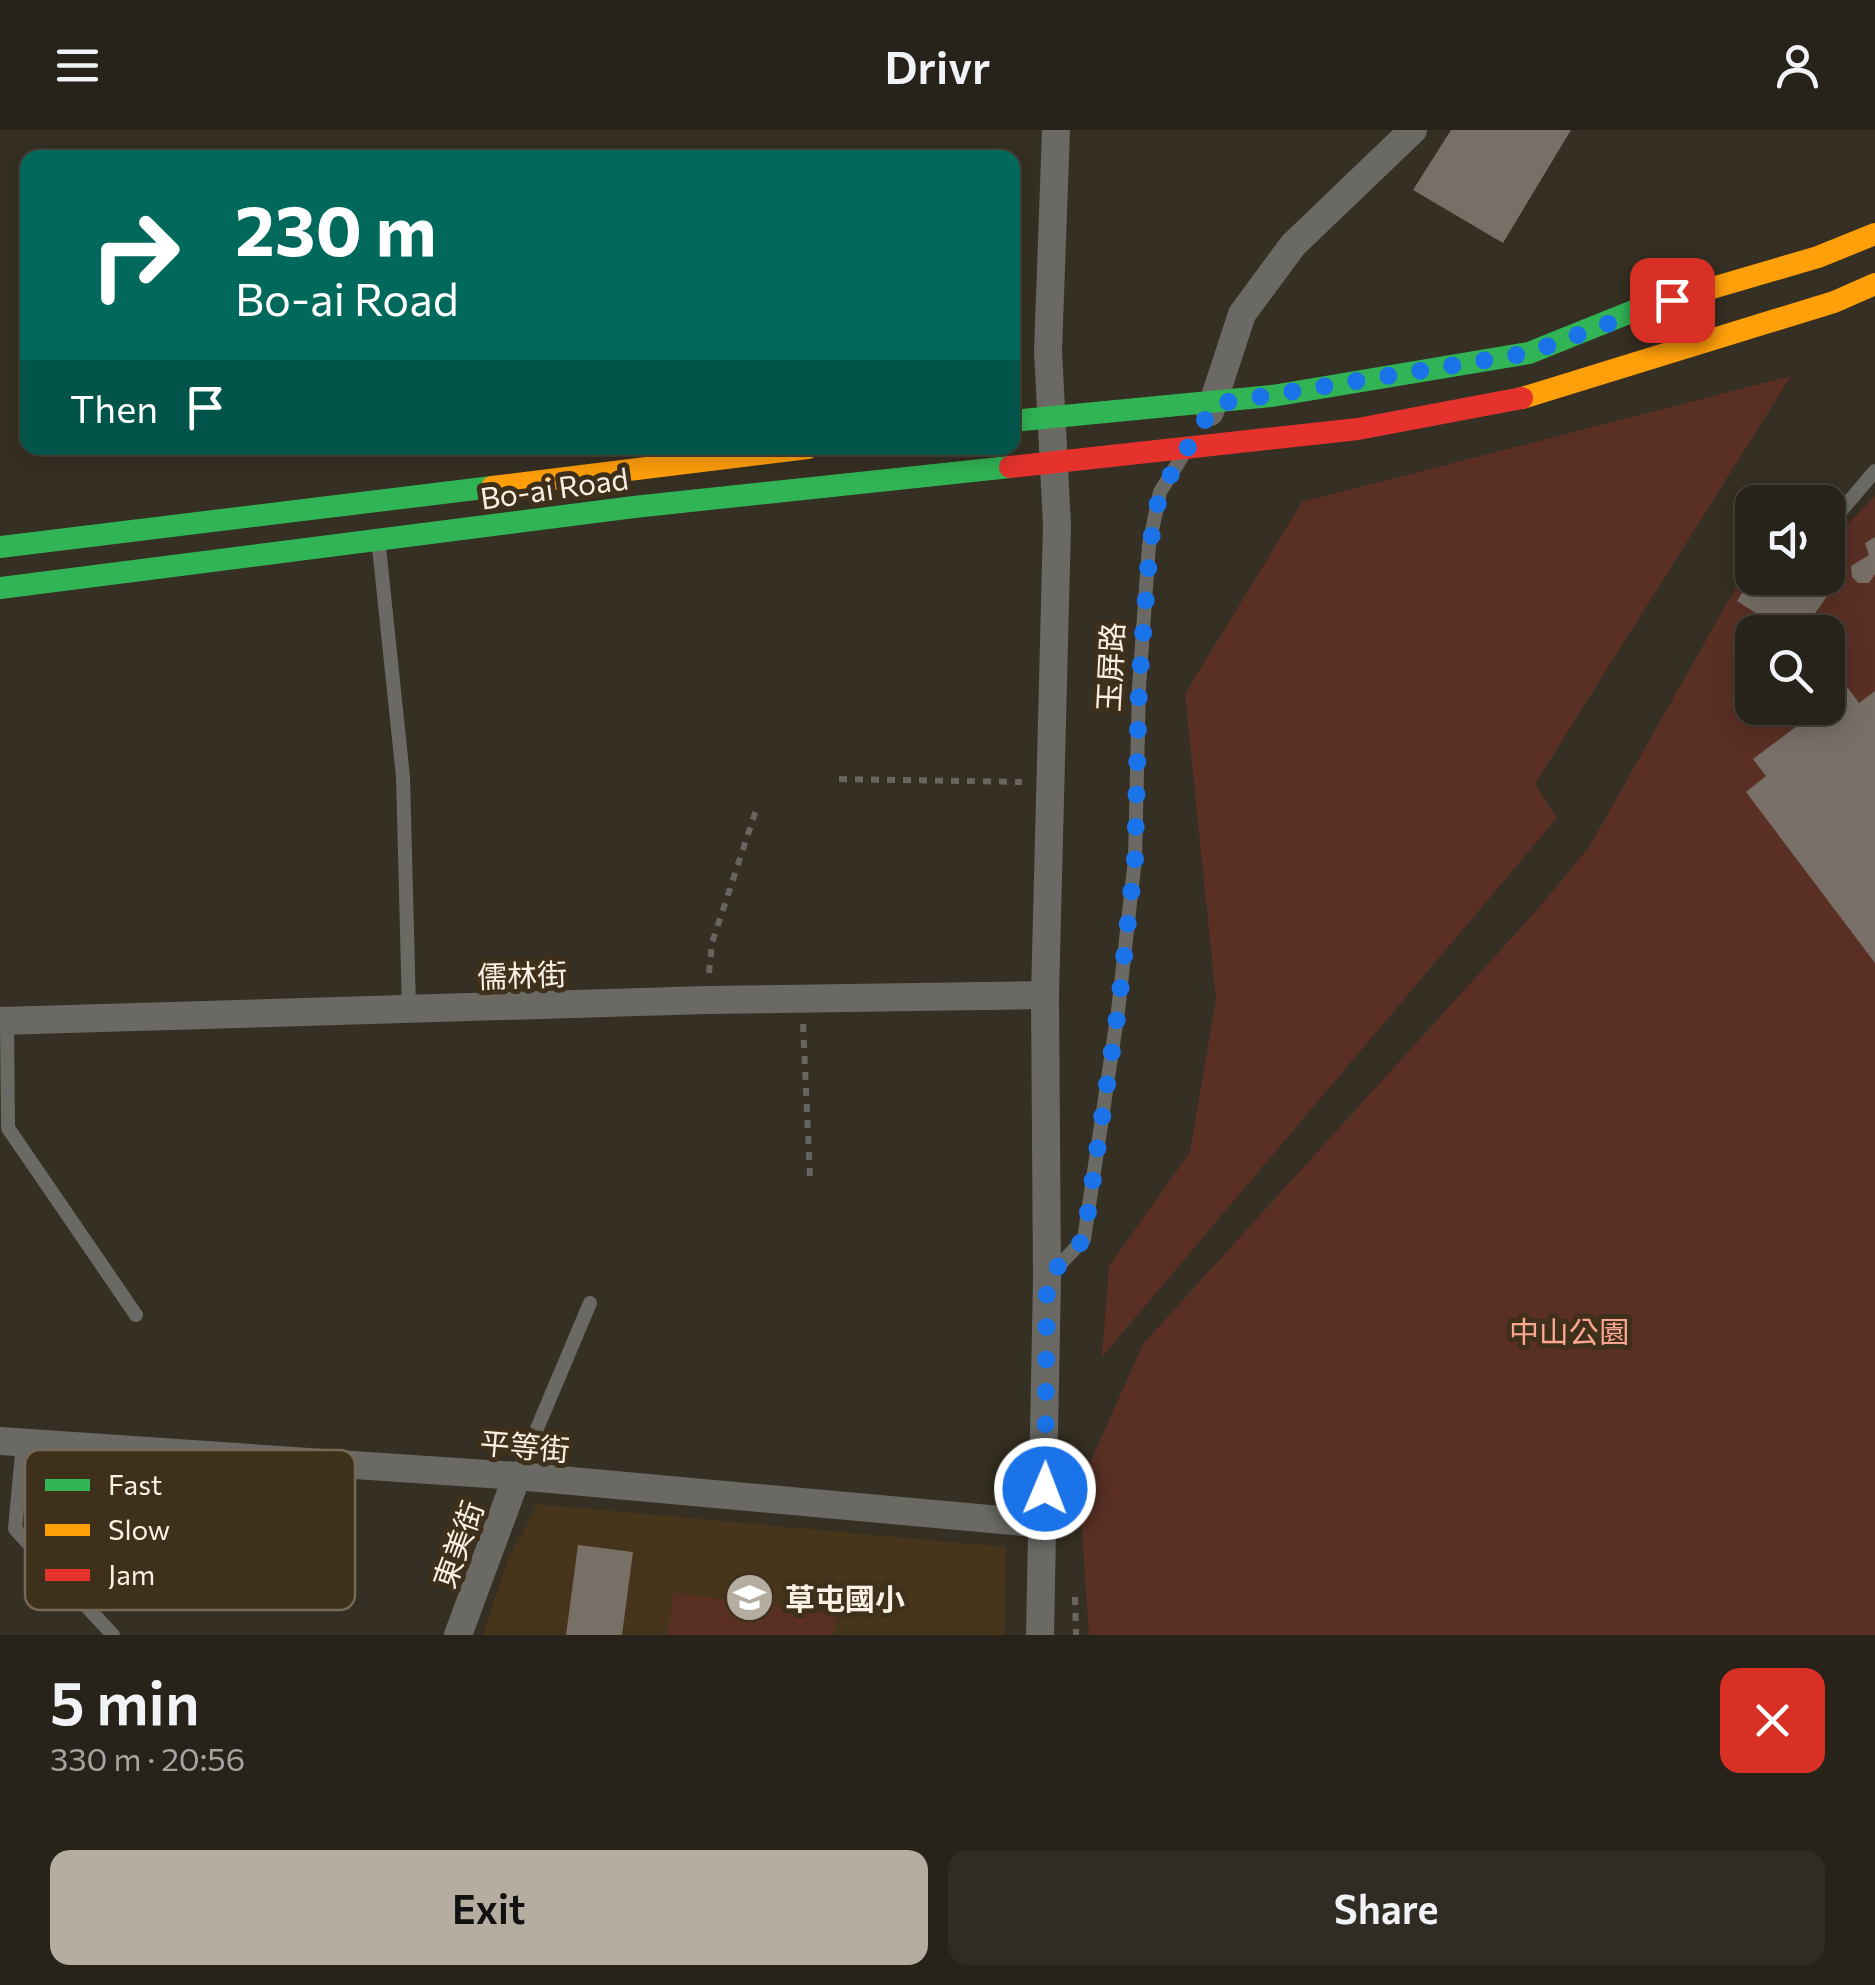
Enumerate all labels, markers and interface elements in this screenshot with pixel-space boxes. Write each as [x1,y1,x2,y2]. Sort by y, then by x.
icon: menu [50,38,105,93]
text: Drivr [885,38,990,93]
icon: person [1770,38,1825,93]
text: 230 m [235,185,437,270]
icon: right [70,190,200,320]
pin [1630,258,1715,343]
text: Bo-ai Road [235,270,459,325]
icon: arrive [1645,273,1700,328]
icon: arrive [178,380,233,435]
text: Then [70,384,158,431]
street label: Bo-ai Road [478,458,630,516]
map controls [1735,485,1845,725]
button: sound [1735,485,1845,595]
button: search [1735,615,1845,725]
street label: 玉屏路 [1088,621,1130,713]
street label: 儒林街 [476,954,568,994]
park label: 中山公園 [1509,1312,1629,1349]
street label: 平等街 [479,1423,571,1467]
position arrow [993,1437,1097,1541]
legend [25,1450,355,1610]
text: Fast [108,1467,162,1501]
street label: 東美街 [424,1495,490,1593]
text: Slow [108,1512,170,1546]
text: Jam [108,1557,155,1591]
school or university icon: 草屯國小 [724,1571,776,1623]
place label: 草屯國小 [785,1579,905,1616]
text: 5 min [50,1664,200,1737]
button: close [1720,1668,1825,1773]
text: 330 m · 20:56 [50,1738,245,1778]
button: Exit [50,1850,928,1965]
button: Share [948,1850,1825,1965]

